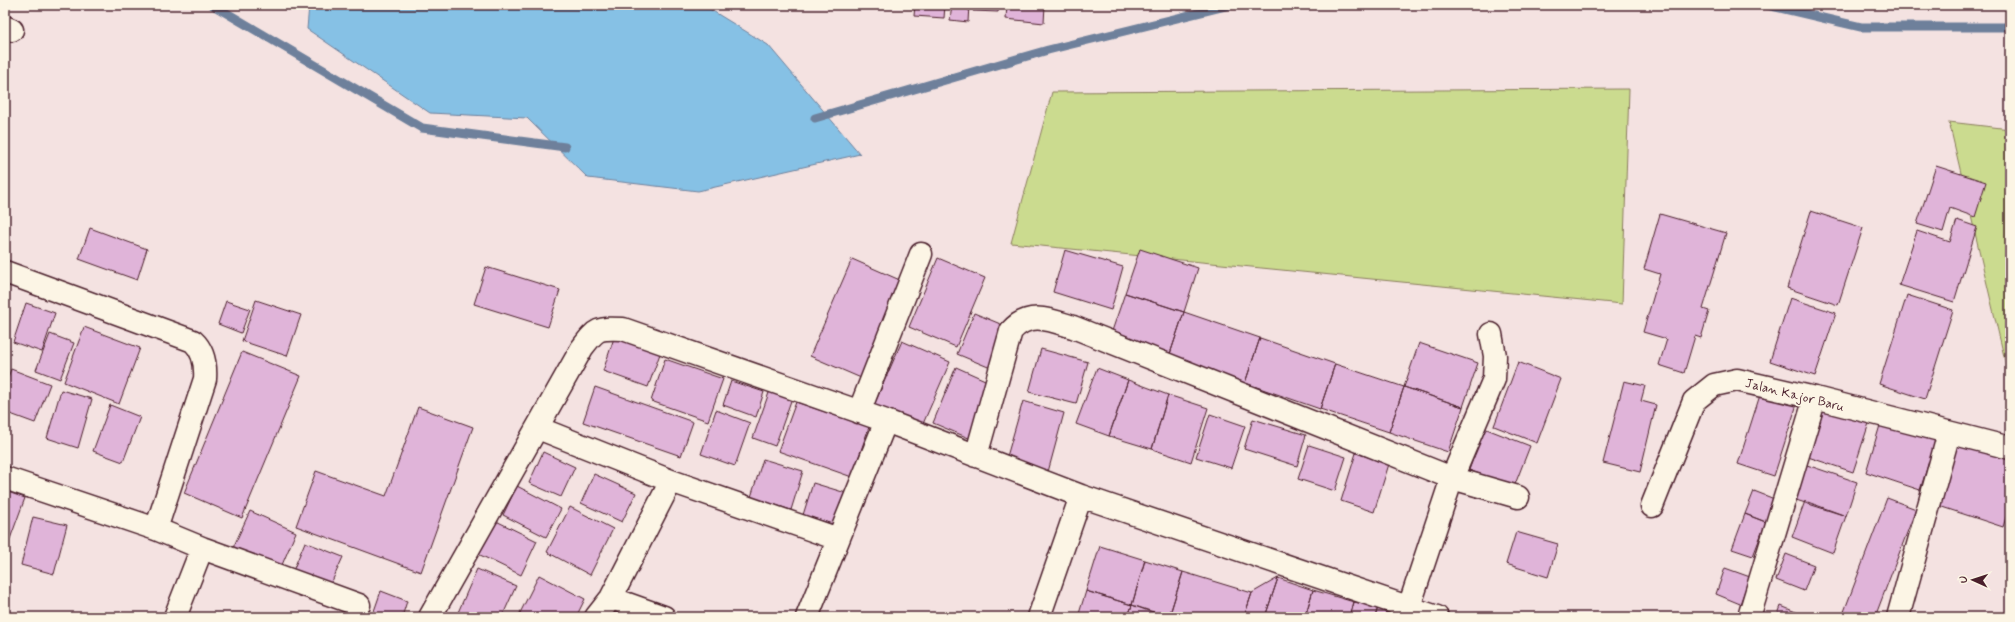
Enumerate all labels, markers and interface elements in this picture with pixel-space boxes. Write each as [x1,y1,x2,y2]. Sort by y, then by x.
street label: Jalan Kajor Baru [1743,375,1846,416]
north arrow [1953,560,1993,600]
text: U [1957,576,1971,583]

